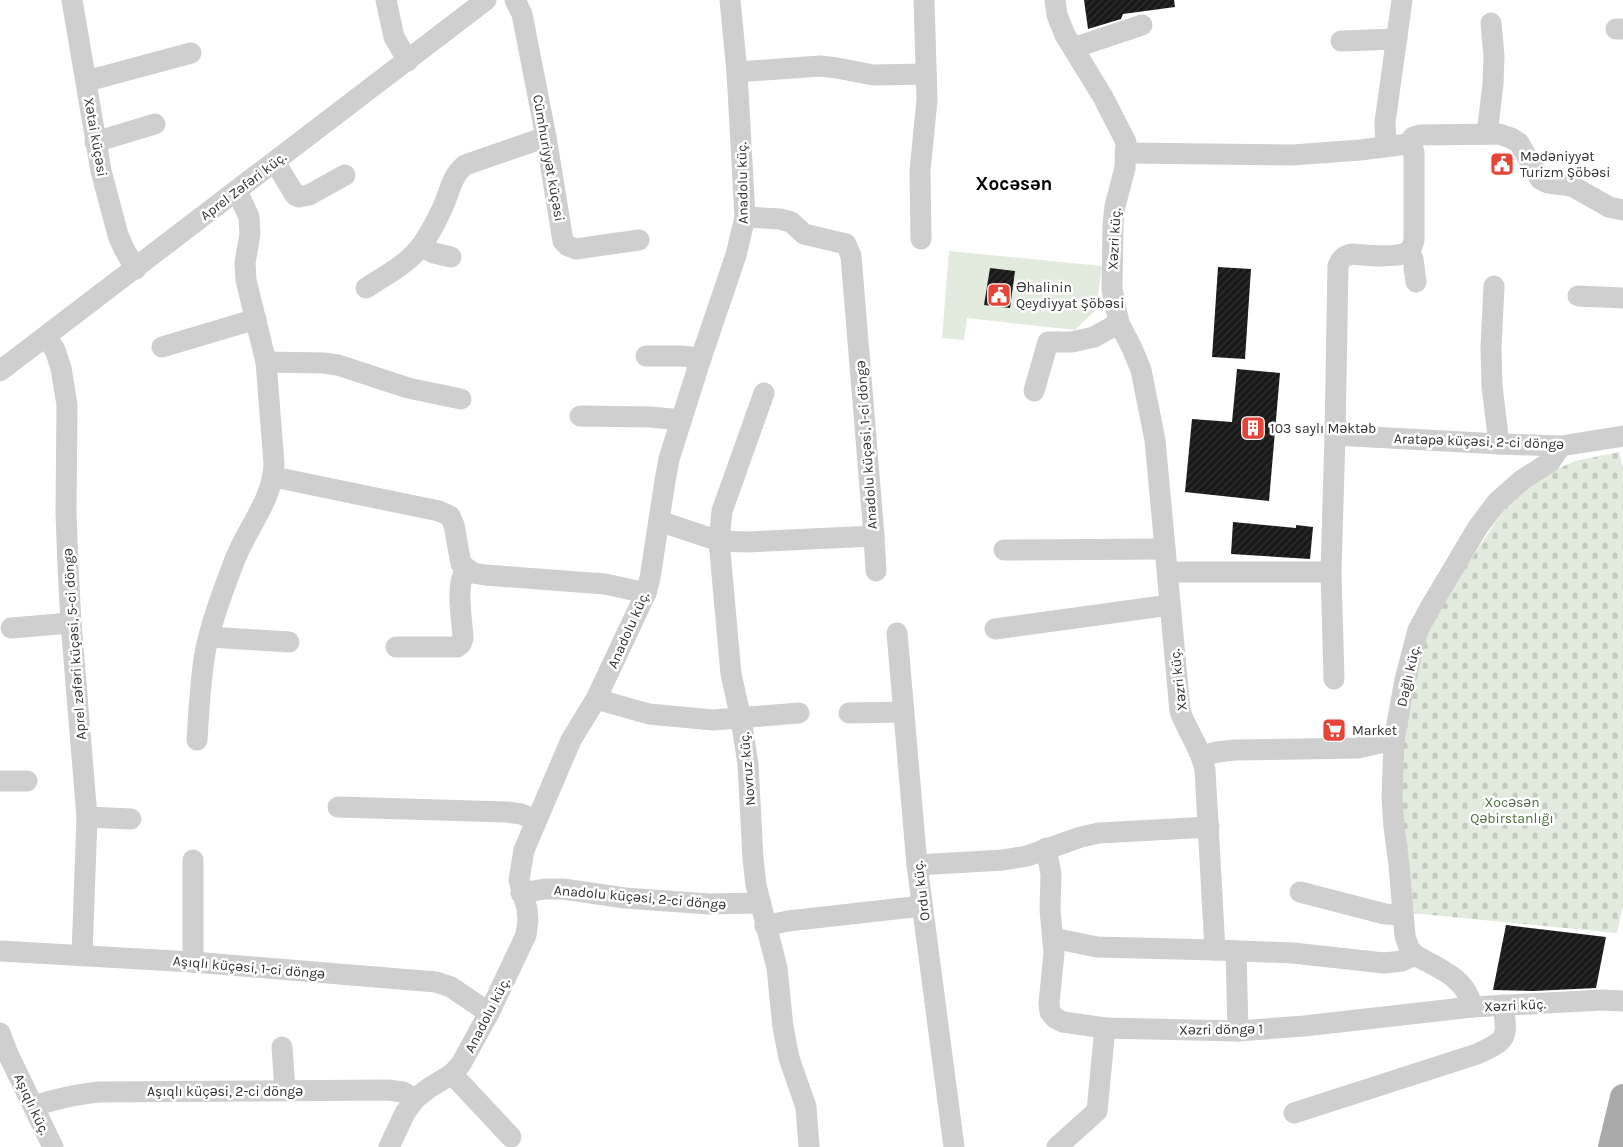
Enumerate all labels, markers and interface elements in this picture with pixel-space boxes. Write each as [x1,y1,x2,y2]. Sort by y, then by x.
street label: Cümhuriyyət küçəsi [529,93,568,223]
street label: Xətai küçəsi [80,96,111,178]
street label: Anadolu küç. [733,141,752,224]
street label: Aprel Zəfəri küç. [197,148,290,224]
place label: Mədəniyyət Turizm Şöbəsi [1520,148,1611,181]
public building icon: Mədəniyyət Turizm Şöbəsi [1489,151,1515,177]
district label: Xocəsən [976,173,1052,195]
street label: Xəzri küç. [1104,207,1125,270]
place label: Əhalinin Qeydiyyat Şöbəsi [1016,279,1124,312]
public building icon: Əhalinin Qeydiyyat Şöbəsi [986,282,1012,308]
street label: Anadolu küçəsi, 1-ci döngə [852,360,881,530]
building icon: 103 saylı Məktəb [1240,415,1266,441]
place label: 103 saylı Məktəb [1270,420,1376,437]
street label: Aratəpə küçəsi, 2-ci döngə [1394,430,1564,453]
street label: Aprel zəfəri küçəsi, 5-ci döngə [59,547,90,740]
street label: Anadolu küç. [604,589,653,671]
street label: Dağlı küç. [1393,643,1424,708]
street label: Xəzri küç. [1166,648,1191,712]
supermarket icon: Market [1321,717,1347,743]
place label: Market [1352,722,1397,739]
street label: Novruz küç. [736,731,759,806]
park label: Xocəsən Qəbirstanlığı [1470,794,1554,827]
street label: Ordu küç. [909,859,934,922]
street label: Anadolu küçəsi, 2-ci döngə [553,881,727,914]
street label: Aşıqlı küçəsi, 1-ci döngə [172,952,326,983]
street label: Anadolu küç. [461,974,514,1056]
street label: Xəzri küç. [1484,995,1547,1016]
street label: Xəzri döngə 1 [1179,1020,1263,1039]
street label: Aşıqlı küç. [10,1071,53,1138]
street label: Aşıqlı küçəsi, 2-ci döngə [147,1083,303,1100]

